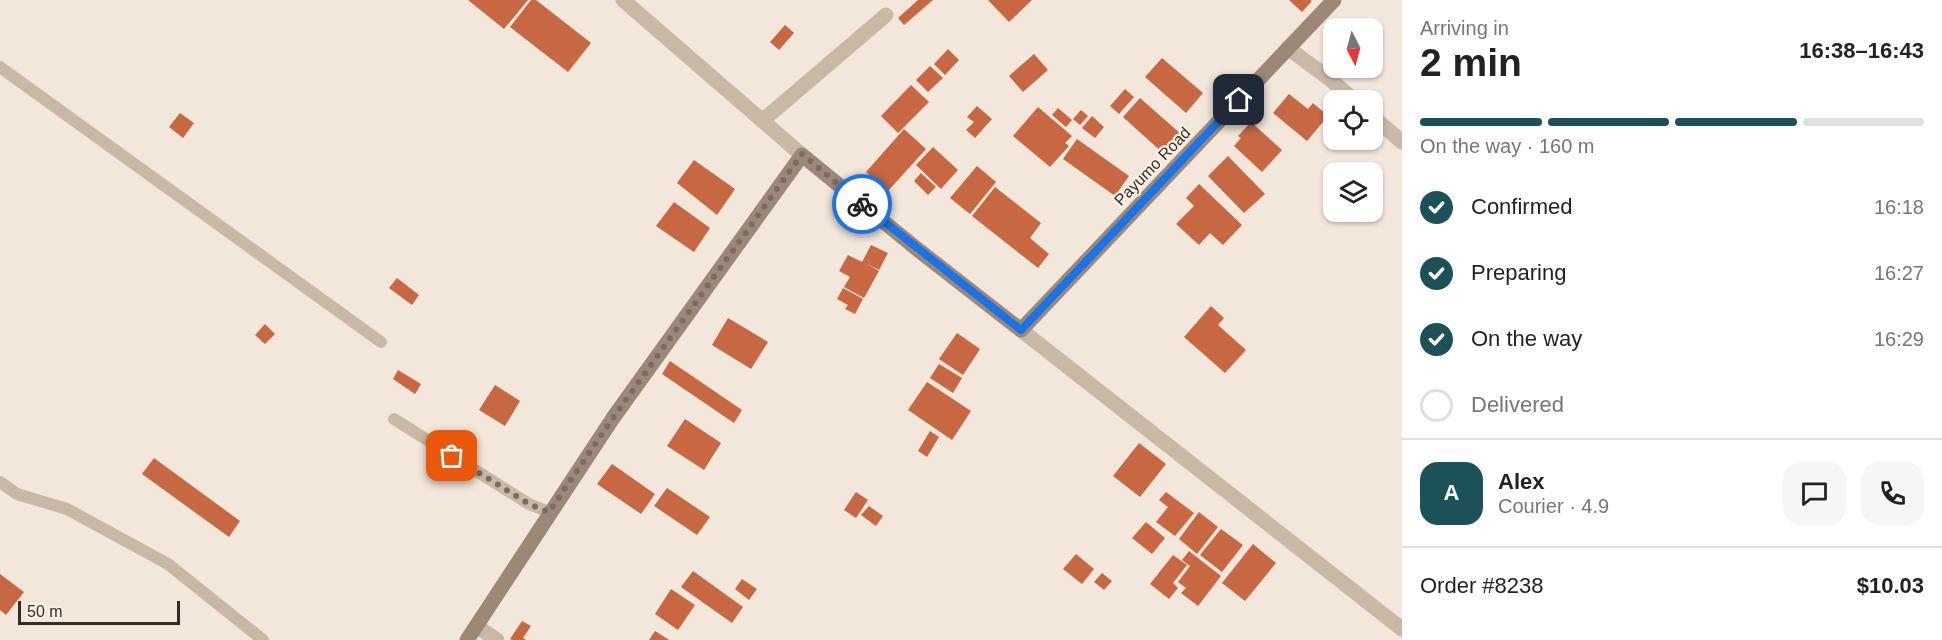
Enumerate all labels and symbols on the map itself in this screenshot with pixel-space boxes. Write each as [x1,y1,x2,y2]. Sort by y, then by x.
north arrow [1323,18,1383,78]
pin [1213,74,1264,125]
street label: Payumo Road [1111,124,1194,209]
courier [832,174,892,234]
pin [426,430,477,481]
scale bar [18,598,180,626]

